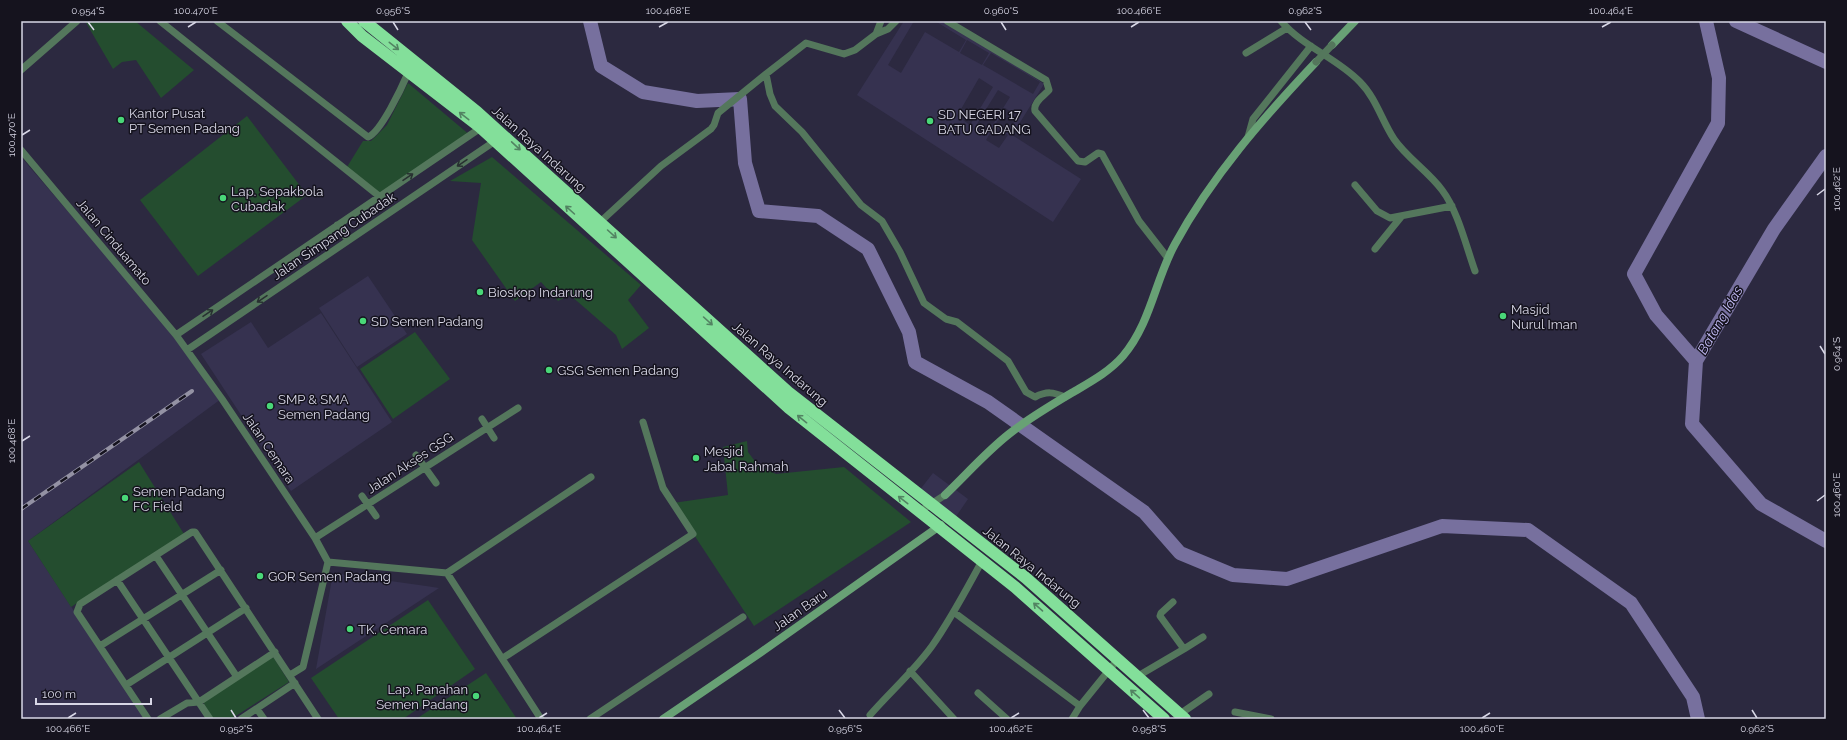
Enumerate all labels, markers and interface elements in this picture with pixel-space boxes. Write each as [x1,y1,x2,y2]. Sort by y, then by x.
text: 0.954°S [71,5,105,16]
text: 100.470°E [174,5,218,16]
text: 0.956°S [376,5,410,16]
text: 100.468°E [646,5,690,16]
text: 0.960°S [984,5,1018,16]
text: 100.466°E [1117,5,1161,16]
text: 0.962°S [1288,5,1322,16]
text: 100.464°E [1589,5,1633,16]
one-way arrow [388,41,399,50]
street label: Jalan Raya Indarung [489,103,589,195]
place label: Kantor Pusat PT Semen Padang [129,106,240,136]
place label: SD NEGERI 17 BATU GADANG [938,107,1031,137]
one-way arrow [459,111,470,120]
text: 100.470°E [6,113,17,157]
marker: Kantor Pusat PT Semen Padang [116,115,126,125]
marker: SD NEGERI 17 BATU GADANG [925,116,935,126]
one-way arrow [511,141,521,151]
one-way arrow [457,159,468,167]
text: 100.462°E [1831,167,1842,211]
one-way arrow [402,173,413,181]
place label: Lap. Sepakbola Cubadak [231,184,323,214]
street label: Jalan Simpang Cubadak [270,189,398,283]
marker: Lap. Sepakbola Cubadak [218,193,228,203]
street label: Jalan Cinduamato [74,196,155,288]
one-way arrow [565,205,576,214]
one-way arrow [606,230,617,239]
water label: Batang Idas [1694,283,1746,357]
place label: Bioskop Indarung [488,285,593,300]
marker: Bioskop Indarung [475,287,485,297]
one-way arrow [256,295,267,303]
place label: Masjid Nurul Iman [1511,302,1577,332]
one-way arrow [202,309,213,317]
marker: Masjid Nurul Iman [1498,311,1508,321]
place label: SD Semen Padang [371,314,483,329]
marker: SD Semen Padang [358,316,368,326]
one-way arrow [703,316,713,326]
street label: Jalan Raya Indarung [729,319,831,409]
text: 0.964°S [1831,337,1842,371]
place label: GSG Semen Padang [557,363,679,378]
marker: GSG Semen Padang [544,365,554,375]
place label: SMP & SMA Semen Padang [278,392,370,422]
marker: SMP & SMA Semen Padang [265,401,275,411]
street label: Jalan Cemara [240,410,298,486]
one-way arrow [797,414,807,423]
text: 100.468°E [6,419,17,463]
street label: Jalan Akses GSG [364,429,456,497]
place label: Mesjid Jabal Rahmah [704,444,788,474]
marker: Mesjid Jabal Rahmah [691,453,701,463]
text: 100.460°E [1831,473,1842,517]
place label: Semen Padang FC Field [133,484,225,514]
marker: Semen Padang FC Field [120,493,130,503]
one-way arrow [898,496,909,504]
street label: Jalan Raya Indarung [980,523,1084,611]
place label: GOR Semen Padang [268,569,391,584]
marker: GOR Semen Padang [255,571,265,581]
street label: Jalan Baru [770,586,830,634]
one-way arrow [1033,603,1043,612]
place label: TK. Cemara [358,622,427,637]
marker: TK. Cemara [345,624,355,634]
scale bar [36,680,151,706]
place label: Lap. Panahan Semen Padang [376,682,468,712]
text: 100 m [42,687,76,701]
one-way arrow [1130,689,1140,698]
marker: Lap. Panahan Semen Padang [471,691,481,701]
text: 100.466°E [46,723,90,734]
text: 0.952°S [219,723,253,734]
text: 100.464°E [517,723,561,734]
text: 0.956°S [828,723,862,734]
text: 100.462°E [989,723,1033,734]
text: 0.958°S [1132,723,1166,734]
text: 100.460°E [1460,723,1504,734]
text: 0.962°S [1740,723,1774,734]

